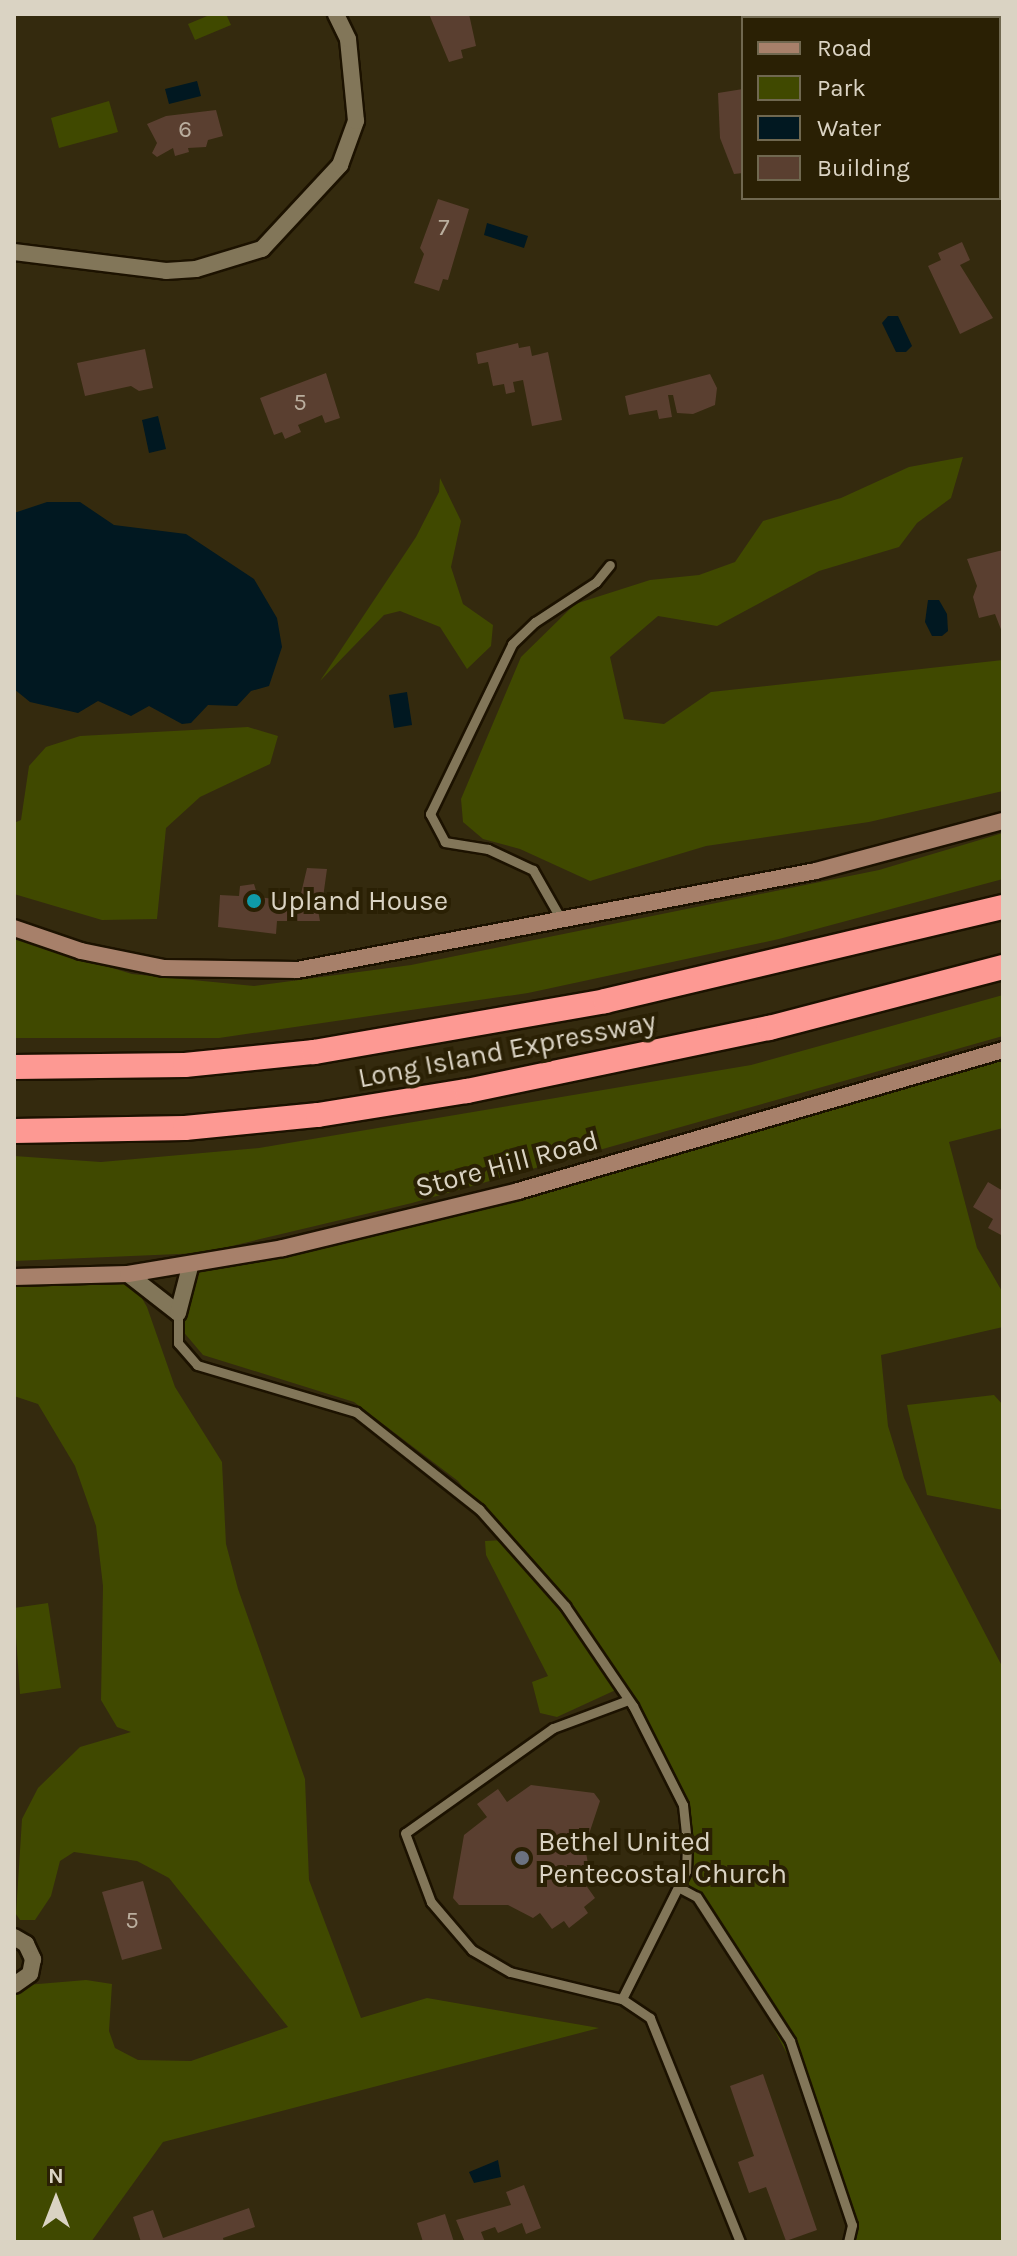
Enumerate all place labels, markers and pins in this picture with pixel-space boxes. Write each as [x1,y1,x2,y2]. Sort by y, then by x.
place label: Upland House [270,884,448,918]
marker: Upland House [245,892,263,910]
place label: Bethel United Pentecostal Church [538,1825,787,1891]
marker: Bethel United Pentecostal Church [513,1849,531,1867]

